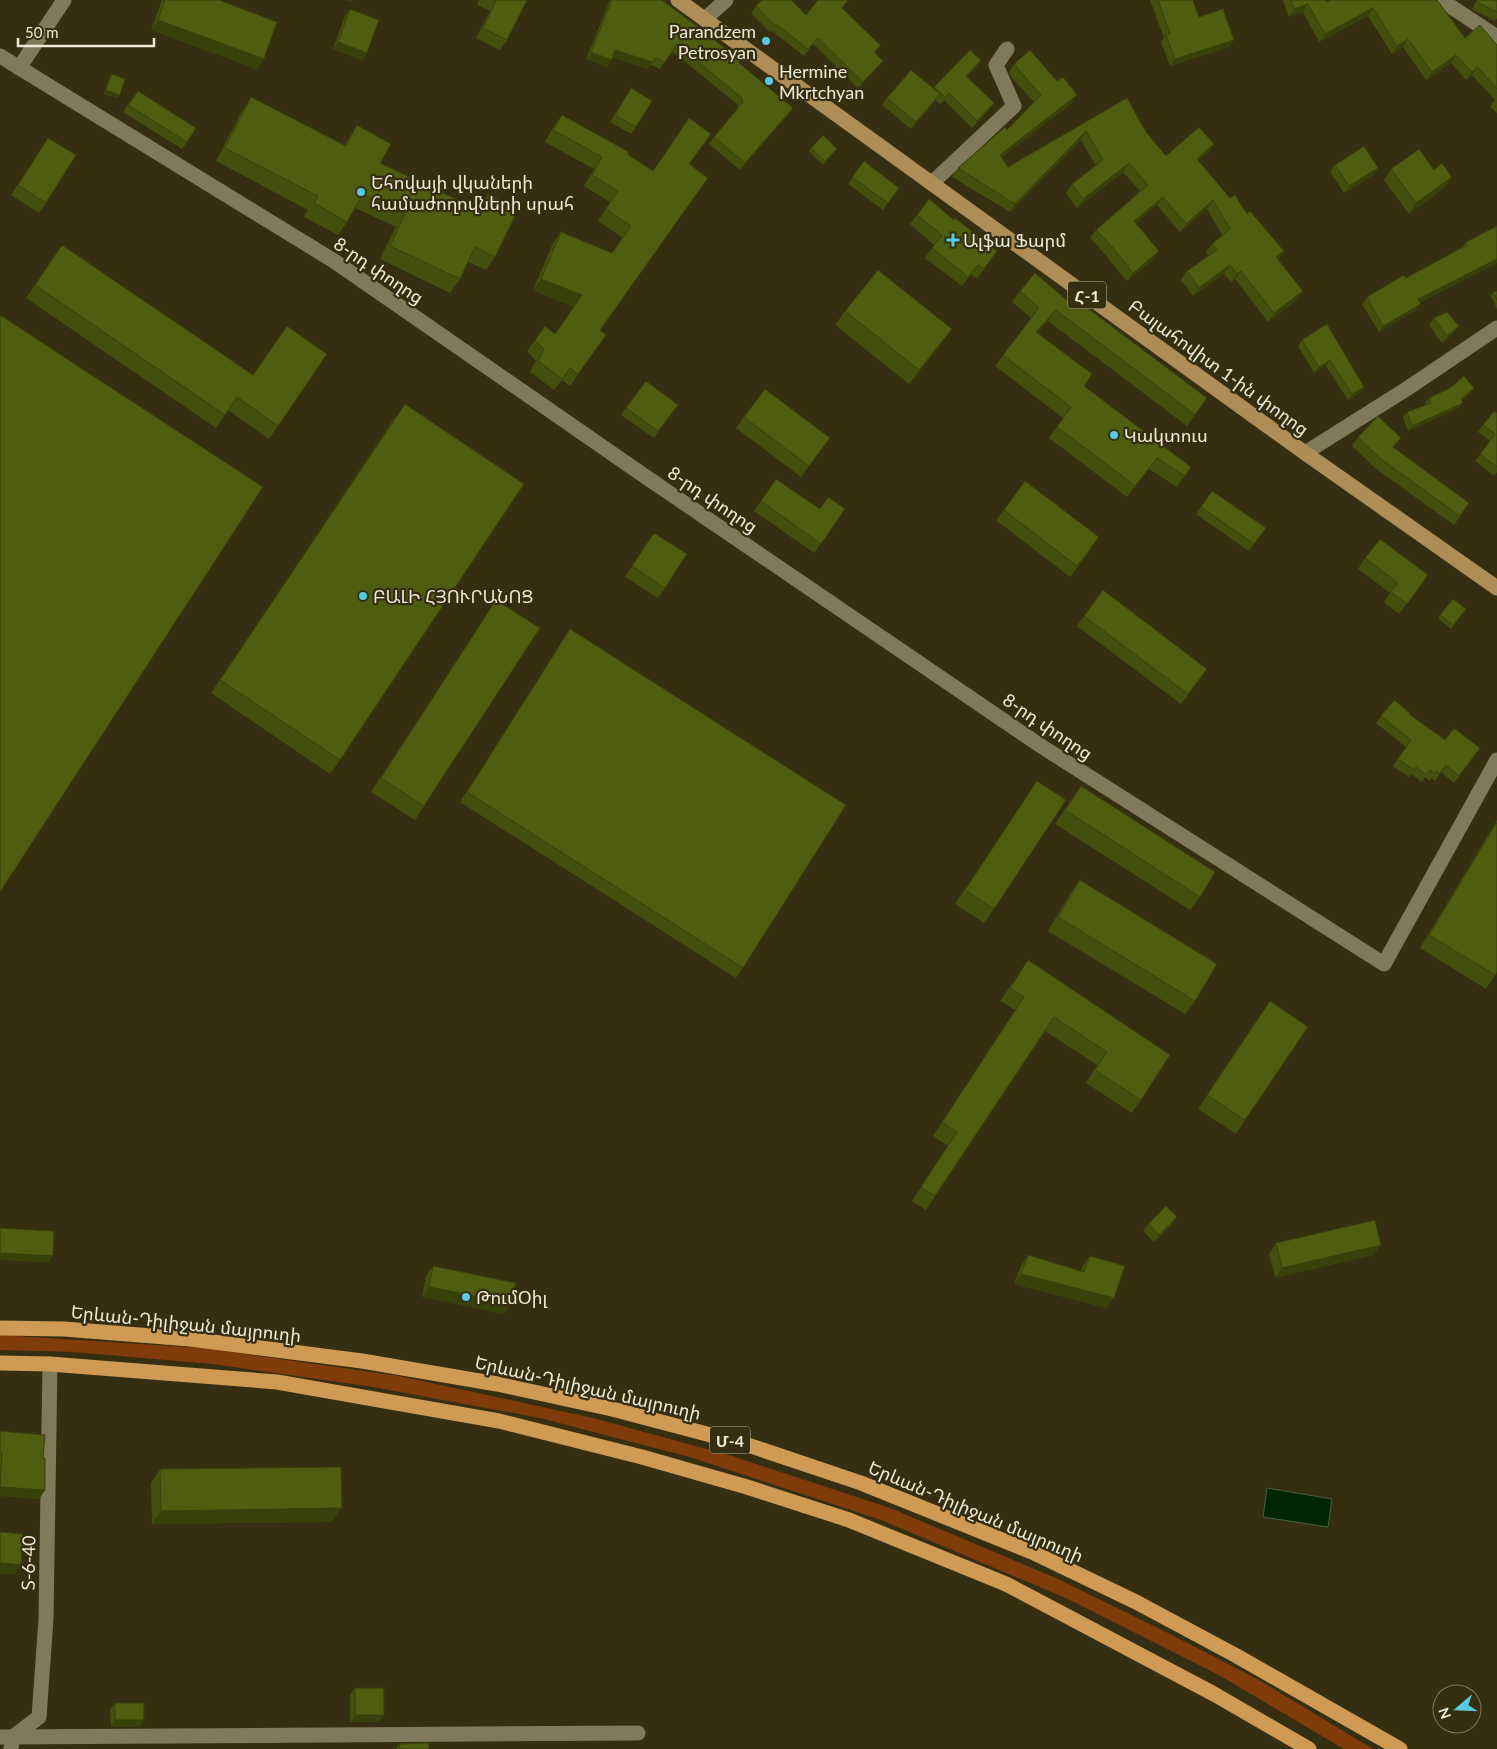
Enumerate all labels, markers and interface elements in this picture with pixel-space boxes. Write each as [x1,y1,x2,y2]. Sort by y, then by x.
scale bar [18,15,154,47]
place label: Parandzem Petrosyan [669,20,756,63]
text: 50 m [25,23,59,41]
marker: Parandzem Petrosyan [760,35,772,47]
place label: Hermine Mkrtchyan [779,60,864,103]
marker: Hermine Mkrtchyan [763,75,775,87]
place label: Եհովայի վկաների համաժողովների սրահ [371,171,574,214]
marker: Եհովայի վկաների համաժողովների սրահ [355,186,367,198]
place label: Ալֆա Ֆարմ [963,229,1066,251]
street label: 8-րդ փողոց [330,232,428,308]
marker: Ալֆա Ֆարմ [947,234,959,246]
road number: Հ-1 [1068,282,1106,308]
street label: Բալահովիտ 1-ին փողոց [1125,294,1313,440]
place label: Կակտուս [1124,424,1208,446]
marker: Կակտուս [1108,429,1120,441]
street label: 8-րդ փողոց [664,461,762,537]
place label: ԲԱԼԻ ՀՅՈՒՐԱՆՈՑ [373,585,533,607]
marker: ԲԱԼԻ ՀՅՈՒՐԱՆՈՑ [357,590,369,602]
street label: 8-րդ փողոց [999,688,1097,764]
place label: ԹումՕիլ [476,1286,548,1308]
marker: ԹումՕիլ [460,1291,472,1303]
street label: Երևան-Դիլիջան մայրուղի [70,1300,302,1346]
street label: Երևան-Դիլիջան մայրուղի [473,1350,703,1424]
road number: Մ-4 [710,1426,750,1454]
street label: Երևան-Դիլիջան մայրուղի [865,1456,1087,1566]
street label: Տ-6-40 [17,1535,39,1591]
north arrow [1432,1684,1482,1734]
text: N [1434,1706,1454,1721]

